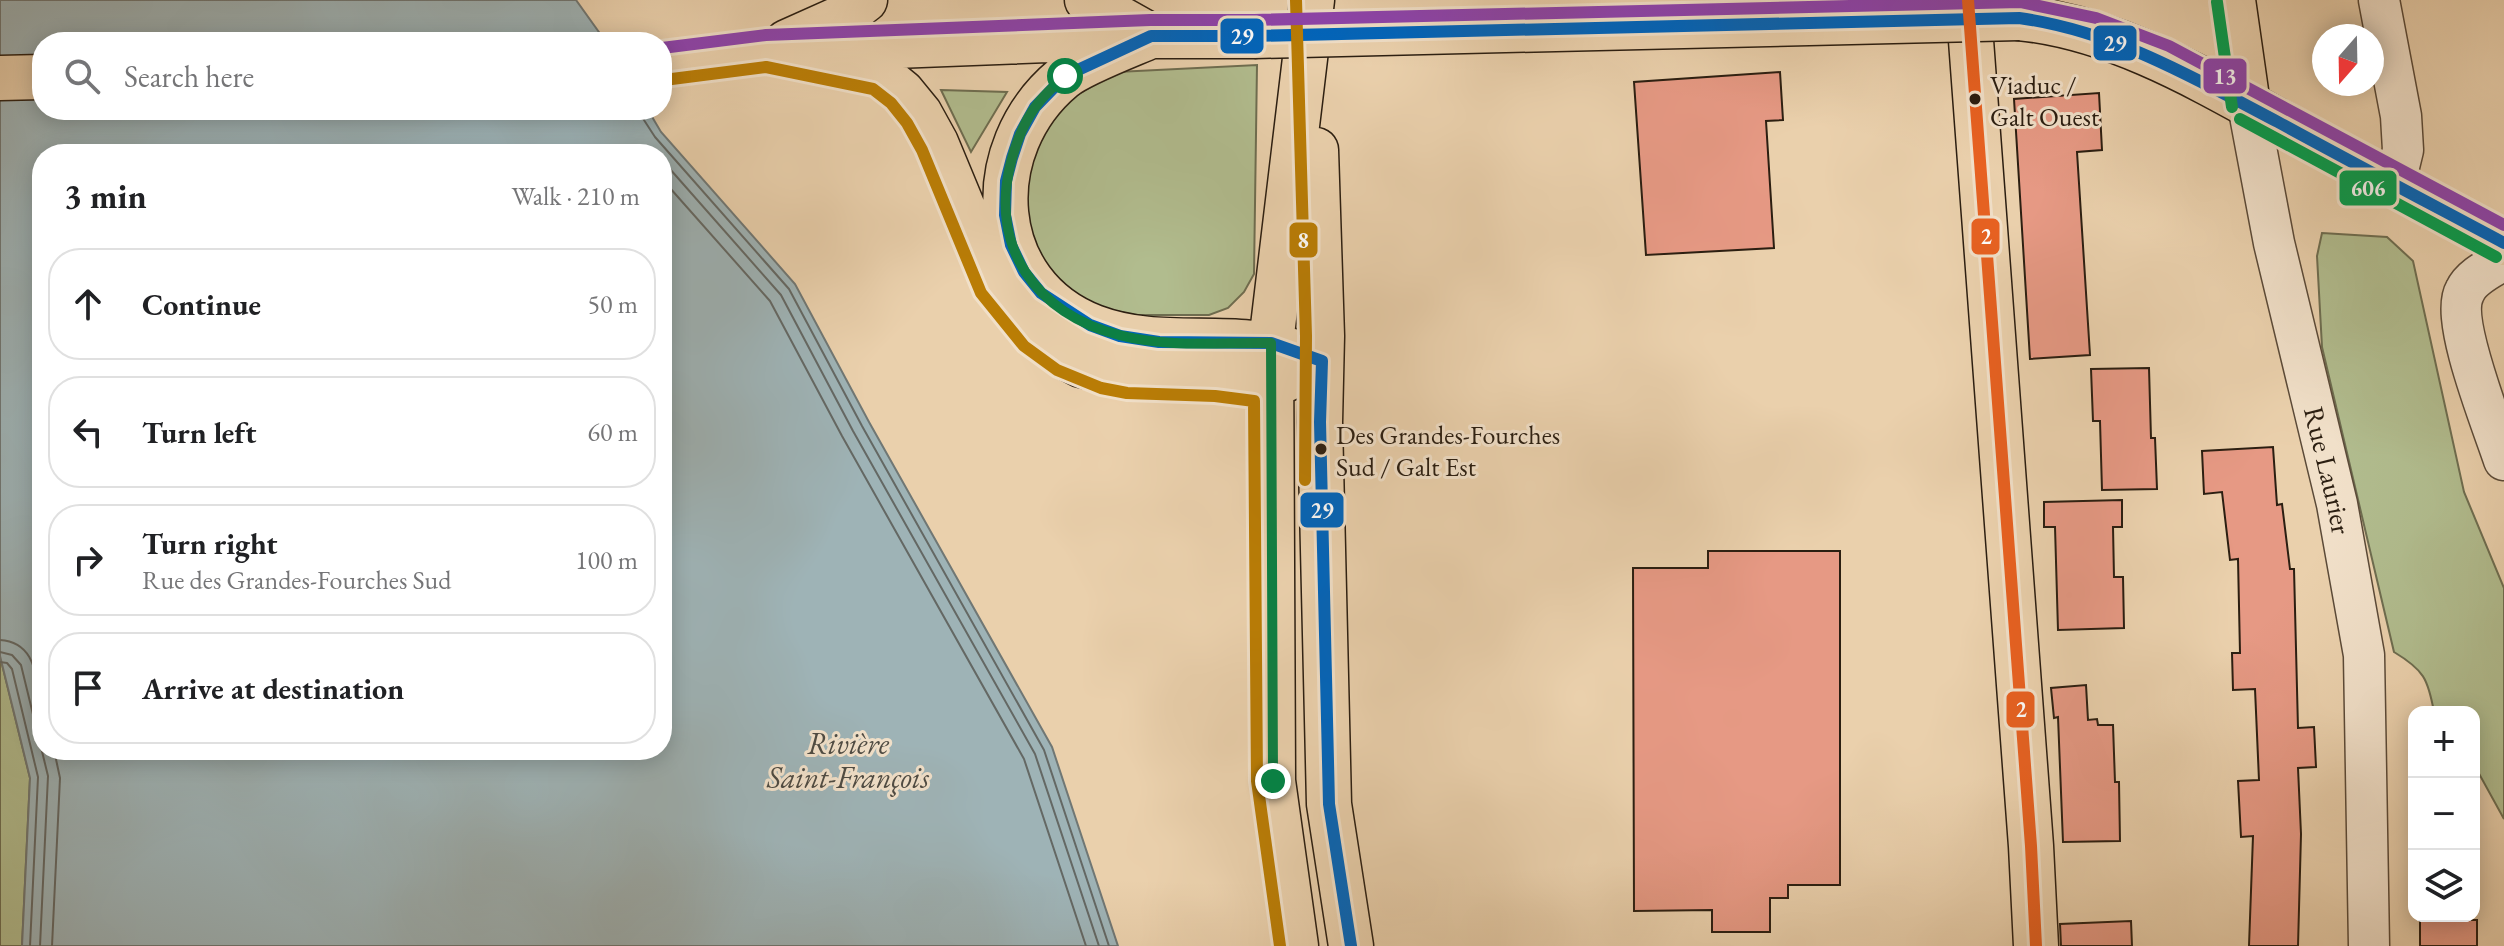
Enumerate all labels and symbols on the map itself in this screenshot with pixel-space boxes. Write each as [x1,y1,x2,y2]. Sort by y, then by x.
line badge: 29 [1219,17,1265,55]
text: 29 [1230,22,1254,51]
line badge: 29 [2092,24,2138,62]
north arrow [2312,24,2384,96]
text: 29 [2103,29,2127,58]
line badge: 13 [2202,57,2248,95]
route start [1047,58,1083,94]
text: 13 [2213,62,2237,91]
place label: Viaduc / Galt Ouest [1990,68,2099,134]
marker: Viaduc / Galt Ouest [1967,91,1983,107]
line badge: 606 [2338,169,2398,207]
text: 606 [2351,174,2386,203]
line badge: 2 [1970,217,2001,256]
line badge: 8 [1288,221,1319,259]
text: 2 [1980,222,1992,251]
text: 8 [1297,226,1309,255]
street label: Rue Laurier [2296,403,2360,537]
place label: Des Grandes-Fourches Sud / Galt Est [1336,418,1560,484]
marker: Des Grandes-Fourches Sud / Galt Est [1313,441,1329,457]
line badge: 29 [1299,491,1345,529]
text: 29 [1310,496,1334,525]
line badge: 2 [2005,690,2036,729]
text: 2 [2015,695,2027,724]
water label: Rivière Saint-François [766,724,930,797]
route end [1255,763,1291,799]

